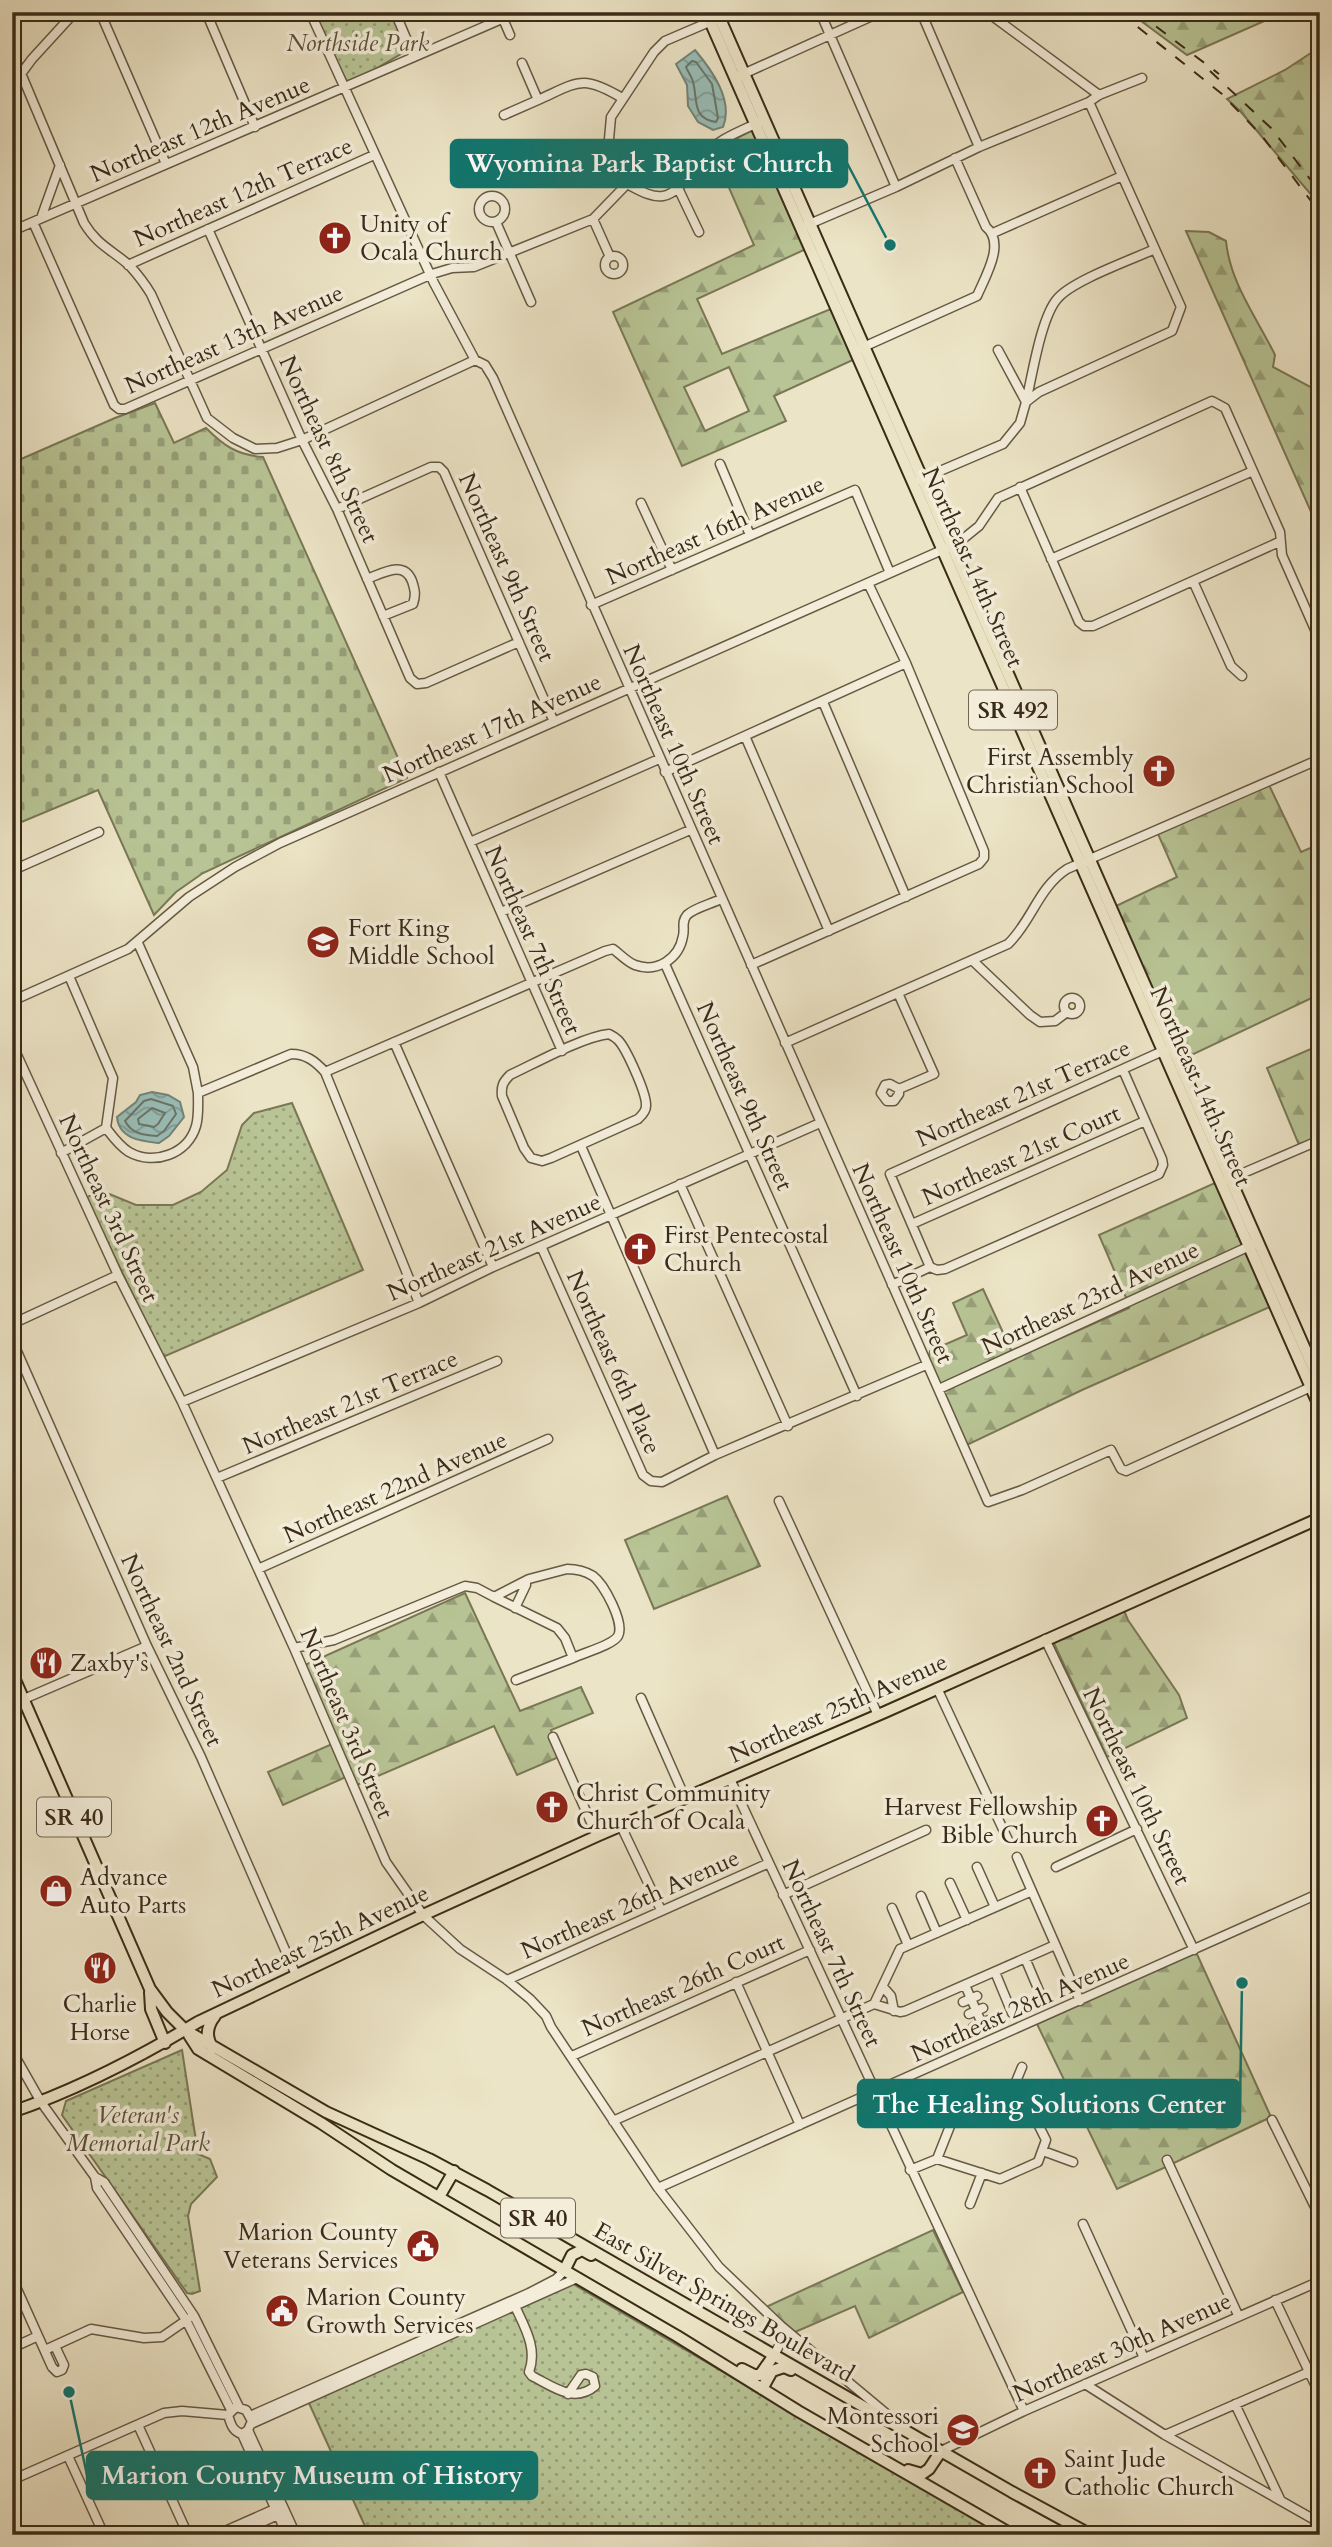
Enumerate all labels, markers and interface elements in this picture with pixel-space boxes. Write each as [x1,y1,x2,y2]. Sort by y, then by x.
park label: Northside Park [287,27,430,60]
street label: Northeast 12th Avenue [85,68,315,191]
street label: Northeast 12th Terrace [129,129,358,256]
callout: Wyomina Park Baptist Church [451,140,847,187]
text: Wyomina Park Baptist Church [464,146,833,181]
place label: Unity of Ocala Church [360,208,503,269]
church icon: Unity of Ocala Church [316,219,354,257]
street label: Northeast 13th Avenue [120,276,349,403]
street label: Northeast 8th Street [271,350,387,549]
street label: Northeast 14th Street [914,462,1032,673]
street label: Northeast 16th Avenue [601,467,830,594]
street label: Northeast 9th Street [450,468,563,667]
street label: Northeast 10th Street [615,639,733,850]
street label: Northeast 17th Avenue [378,665,607,792]
road number: SR 492 [969,690,1057,730]
place label: First Assembly Christian School [966,741,1134,802]
church icon: First Assembly Christian School [1140,752,1178,790]
street label: Northeast 7th Street [476,841,589,1040]
place label: Fort King Middle School [348,912,495,973]
school or university icon: Fort King Middle School [304,923,342,961]
street label: Northeast 14th Street [1142,981,1260,1192]
street label: Northeast 9th Street [688,997,801,1196]
street label: Northeast 21st Terrace [911,1031,1135,1156]
street label: Northeast 21st Court [917,1097,1126,1214]
street label: Northeast 3rd Street [50,1109,167,1308]
street label: Northeast 10th Street [844,1158,962,1369]
street label: Northeast 21st Avenue [382,1185,606,1309]
place label: First Pentecostal Church [664,1219,828,1280]
church icon: First Pentecostal Church [621,1230,659,1268]
street label: Northeast 23rd Avenue [976,1233,1204,1363]
street label: Northeast 6th Place [558,1265,669,1459]
street label: Northeast 21st Terrace [237,1342,463,1463]
street label: Northeast 22nd Avenue [278,1423,512,1552]
street label: Northeast 2nd Street [112,1548,231,1752]
street label: Northeast 3rd Street [291,1623,402,1824]
restaurant icon: Zaxby's [27,1644,65,1682]
street label: Northeast 25th Avenue [724,1645,953,1772]
place label: Zaxby's [70,1647,148,1680]
street label: Northeast 10th Street [1074,1682,1199,1891]
place label: Christ Community Church of Ocala [576,1777,771,1838]
church icon: Christ Community Church of Ocala [533,1788,571,1826]
place label: Harvest Fellowship Bible Church [884,1791,1078,1852]
road number: SR 40 [37,1798,111,1836]
church icon: Harvest Fellowship Bible Church [1083,1802,1121,1840]
street label: Northeast 26th Avenue [516,1841,745,1968]
street label: Northeast 7th Street [774,1854,890,2053]
place label: Advance Auto Parts [80,1861,186,1922]
shop icon: Advance Auto Parts [37,1872,75,1910]
street label: Northeast 25th Avenue [206,1877,434,2006]
street label: Northeast 26th Court [577,1926,790,2045]
street label: Northeast 28th Avenue [906,1944,1135,2071]
restaurant icon: Charlie Horse [81,1949,119,1987]
place label: Charlie Horse [63,1988,137,2049]
callout: The Healing Solutions Center [858,2080,1240,2127]
text: The Healing Solutions Center [872,2087,1226,2122]
park label: Veteran's Memorial Park [66,2099,210,2160]
road number: SR 40 [501,2198,575,2238]
street label: East Silver Springs Boulevard [587,2214,860,2391]
place label: Marion County Veterans Services [223,2216,398,2277]
public building icon: Marion County Veterans Services [404,2227,442,2265]
place label: Marion County Growth Services [306,2281,474,2342]
street label: Northeast 30th Avenue [1008,2284,1237,2411]
public building icon: Marion County Growth Services [263,2292,301,2330]
place label: Montessori School [827,2400,939,2461]
school or university icon: Montessori School [944,2411,982,2449]
place label: Saint Jude Catholic Church [1064,2443,1234,2504]
callout: Marion County Museum of History [87,2452,537,2499]
church icon: Saint Jude Catholic Church [1021,2454,1059,2492]
text: Marion County Museum of History [101,2458,523,2493]

